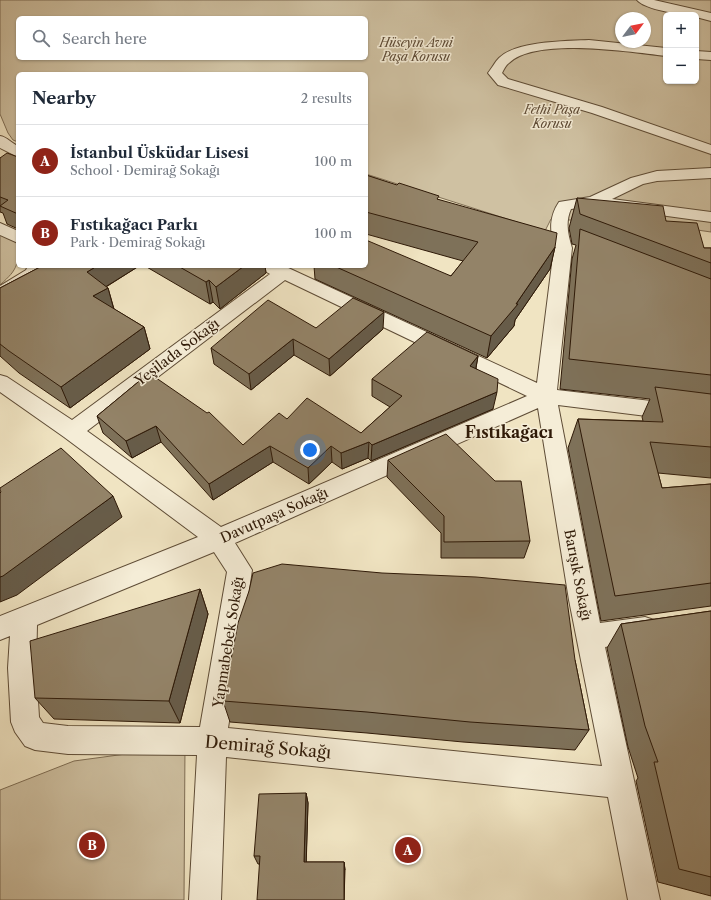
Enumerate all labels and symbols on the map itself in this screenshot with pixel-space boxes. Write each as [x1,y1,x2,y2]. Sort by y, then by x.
north arrow [615,12,651,48]
park label: Hüseyin Avni Paşa Korusu [378,35,454,64]
park label: Fethi Paşa Korusu [523,102,580,131]
street label: Yeşilada Sokağı [130,314,223,390]
district label: Fıstıkağacı [465,422,554,442]
your location [300,440,320,460]
street label: Davutpaşa Sokağı [217,483,331,547]
street label: Barışık Sokağı [560,528,596,622]
street label: Yapmabebek Sokağı [209,575,247,710]
street label: Demirağ Sokağı [204,732,332,762]
pin: B [79,830,105,860]
pin: A [395,835,421,865]

